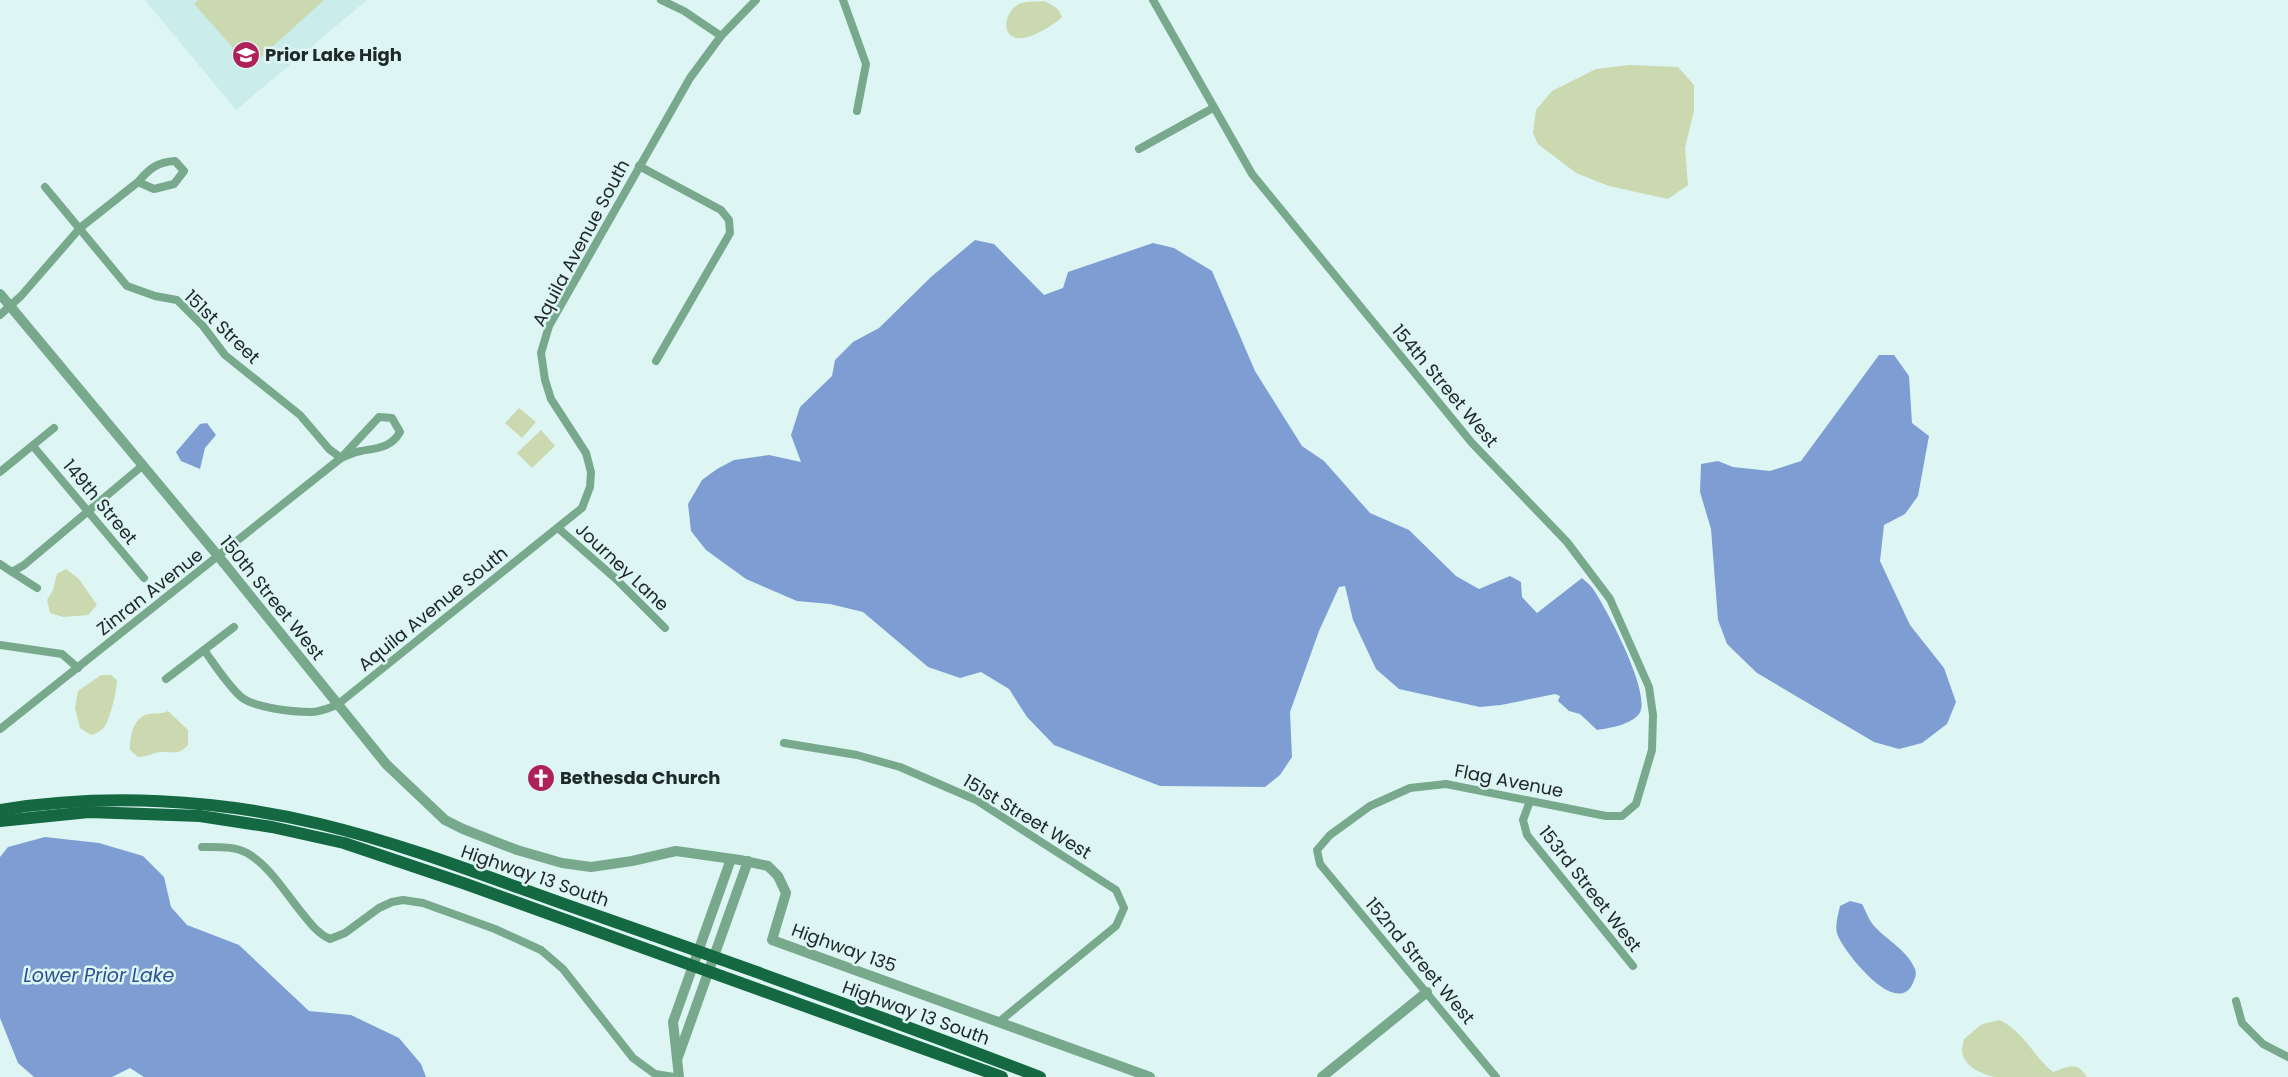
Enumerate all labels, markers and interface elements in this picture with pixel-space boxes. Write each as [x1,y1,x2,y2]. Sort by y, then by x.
school or university icon: Prior Lake High [231,40,261,70]
place label: Prior Lake High [265,42,402,67]
street label: Aquila Avenue South [526,155,635,331]
street label: 151st Street [179,284,266,369]
street label: 154th Street West [1386,319,1504,452]
street label: 149th Street [57,454,143,550]
street label: Journey Lane [570,517,675,617]
street label: 150th Street West [214,530,330,665]
street label: Aquila Avenue South [353,540,513,677]
street label: Zinran Avenue [91,542,208,641]
street label: Flag Avenue [1453,758,1566,803]
church icon: Bethesda Church [526,763,556,793]
place label: Bethesda Church [560,765,721,790]
street label: 151st Street West [958,768,1096,865]
street label: 153rd Street West [1533,820,1648,957]
street label: Highway 13 South [458,838,613,913]
street label: 152nd Street West [1360,892,1481,1029]
street label: Highway 135 [788,917,900,978]
water label: Lower Prior Lake [24,962,175,989]
street label: Highway 13 South [839,974,993,1051]

